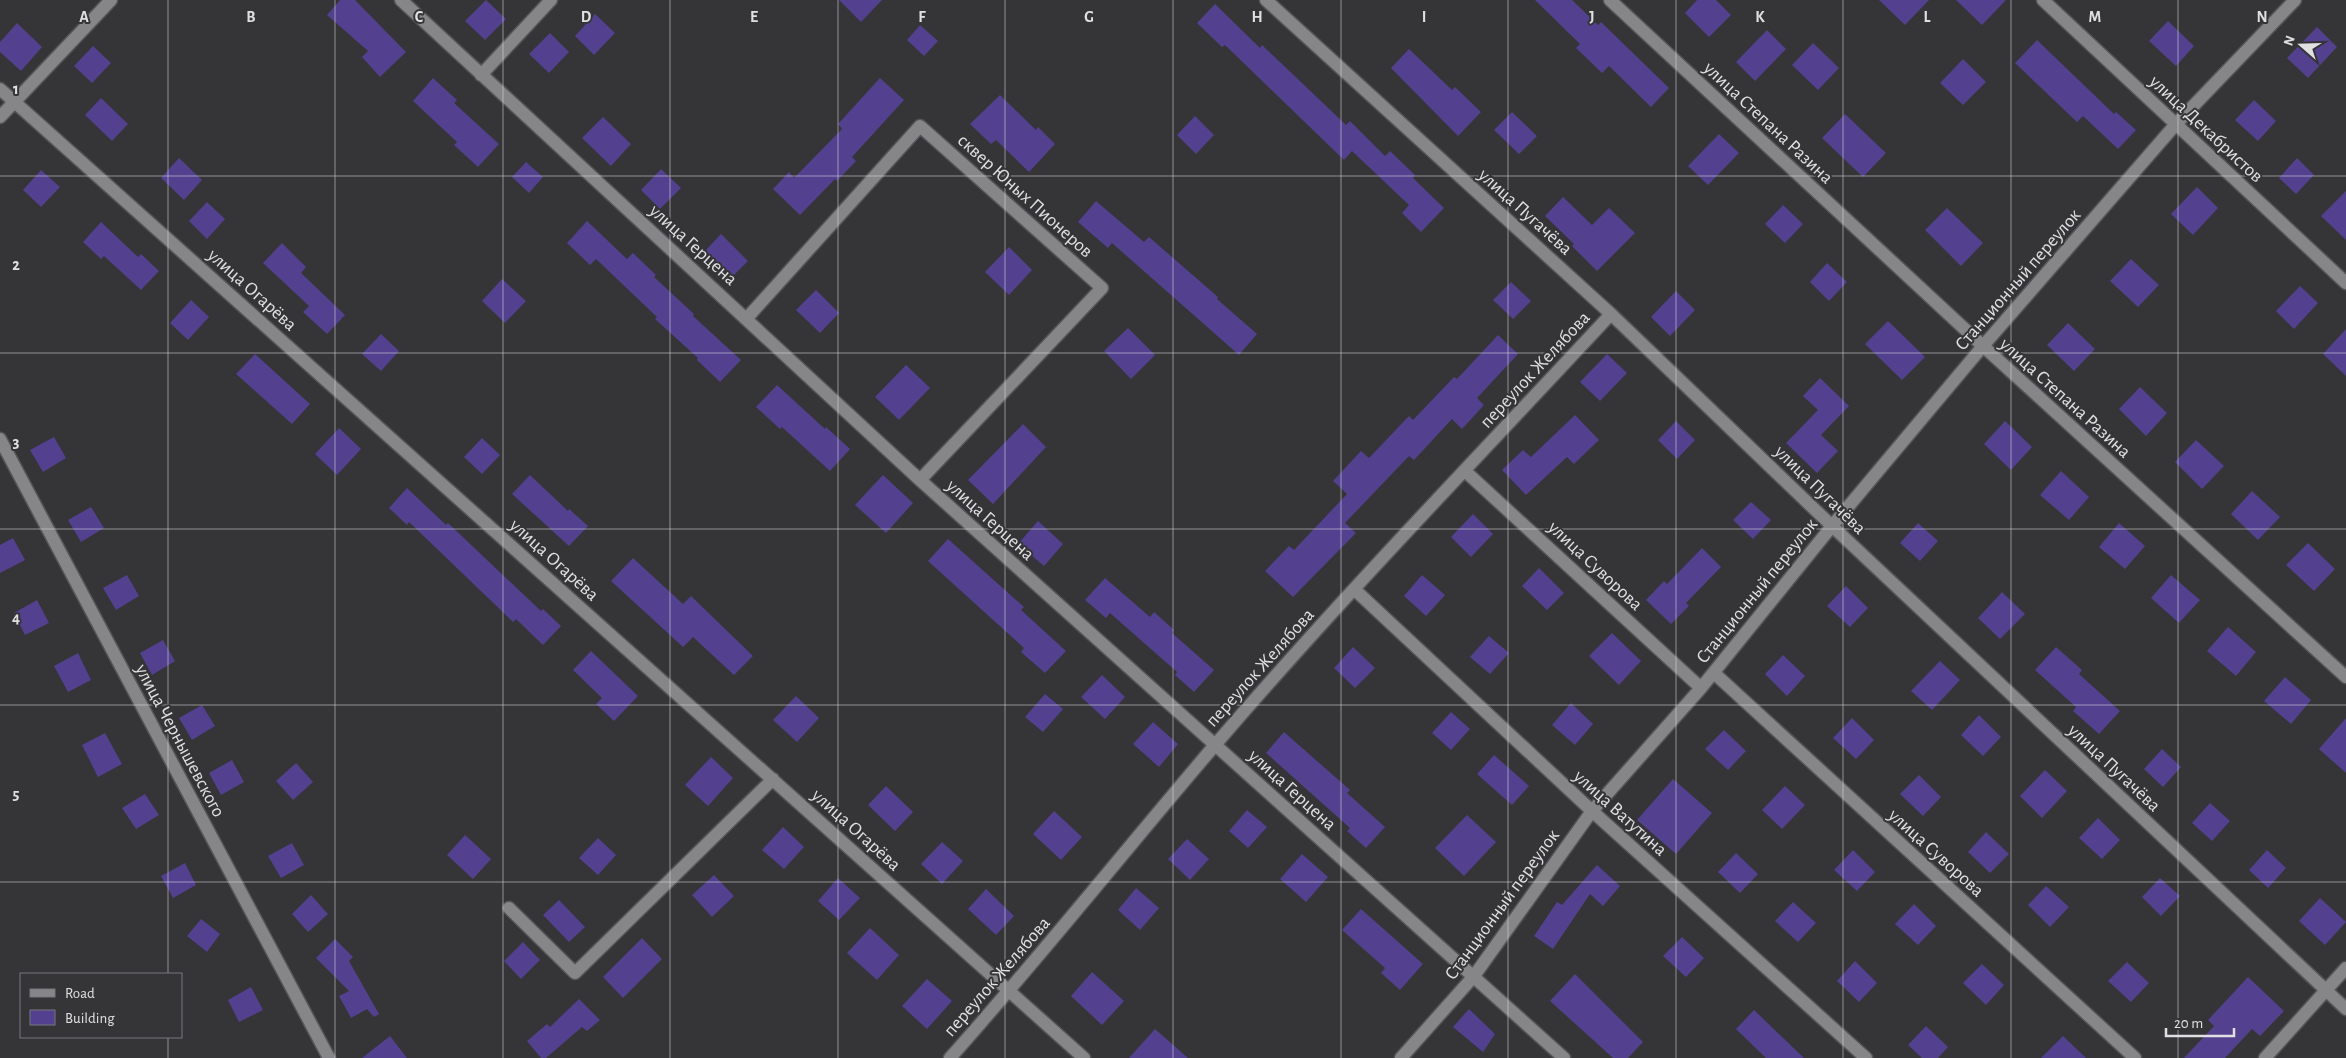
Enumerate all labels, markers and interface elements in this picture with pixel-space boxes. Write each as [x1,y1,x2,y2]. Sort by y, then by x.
text: A [79,9,89,25]
text: B [246,9,256,25]
text: C [415,9,424,25]
text: D [581,9,592,25]
text: E [750,9,758,25]
text: F [918,9,926,25]
text: G [1084,9,1094,25]
text: H [1251,9,1263,25]
text: I [1422,9,1426,25]
text: J [1589,9,1595,25]
text: K [1755,9,1765,25]
text: L [1924,9,1931,25]
text: M [2089,9,2101,25]
text: N [2256,9,2268,25]
north arrow [2276,20,2326,70]
text: N [2281,34,2298,48]
street label: улица Степана Разина [1699,58,1836,188]
street label: улица Декабристов [2145,71,2266,186]
text: 1 [13,81,19,97]
street label: сквер Юных Пионеров [954,131,1096,262]
street label: улица Пугачёва [1474,165,1576,259]
street label: улица Герцена [645,200,741,289]
street label: Станционный переулок [1952,205,2085,354]
street label: улица Огарёва [203,245,300,335]
text: 2 [12,257,20,273]
street label: переулок Желябова [1476,308,1594,432]
street label: улица Степана Разина [1995,334,2134,462]
text: 3 [13,434,20,450]
street label: улица Пугачёва [1770,441,1869,538]
street label: улица Герцена [942,475,1038,564]
street label: улица Огарёва [505,515,602,605]
street label: Станционный переулок [1693,515,1822,667]
street label: улица Суворова [1543,517,1646,615]
street label: переулок Желябова [1202,605,1318,731]
text: 4 [12,610,20,626]
street label: улица Чернышевского [131,660,228,820]
street label: улица Пугачёва [2063,720,2164,816]
street label: улица Герцена [1244,745,1340,834]
street label: улица Ватутина [1569,766,1670,860]
street label: улица Огарёва [807,785,904,875]
text: 5 [13,786,20,802]
street label: улица Суворова [1884,805,1988,901]
street label: Станционный переулок [1441,826,1563,984]
street label: переулок Желябова [940,913,1054,1040]
legend [20,973,182,1038]
text: Road [65,986,95,1001]
scale bar [2166,1006,2234,1038]
text: Building [65,1011,115,1026]
text: 20 m [2174,1016,2203,1031]

